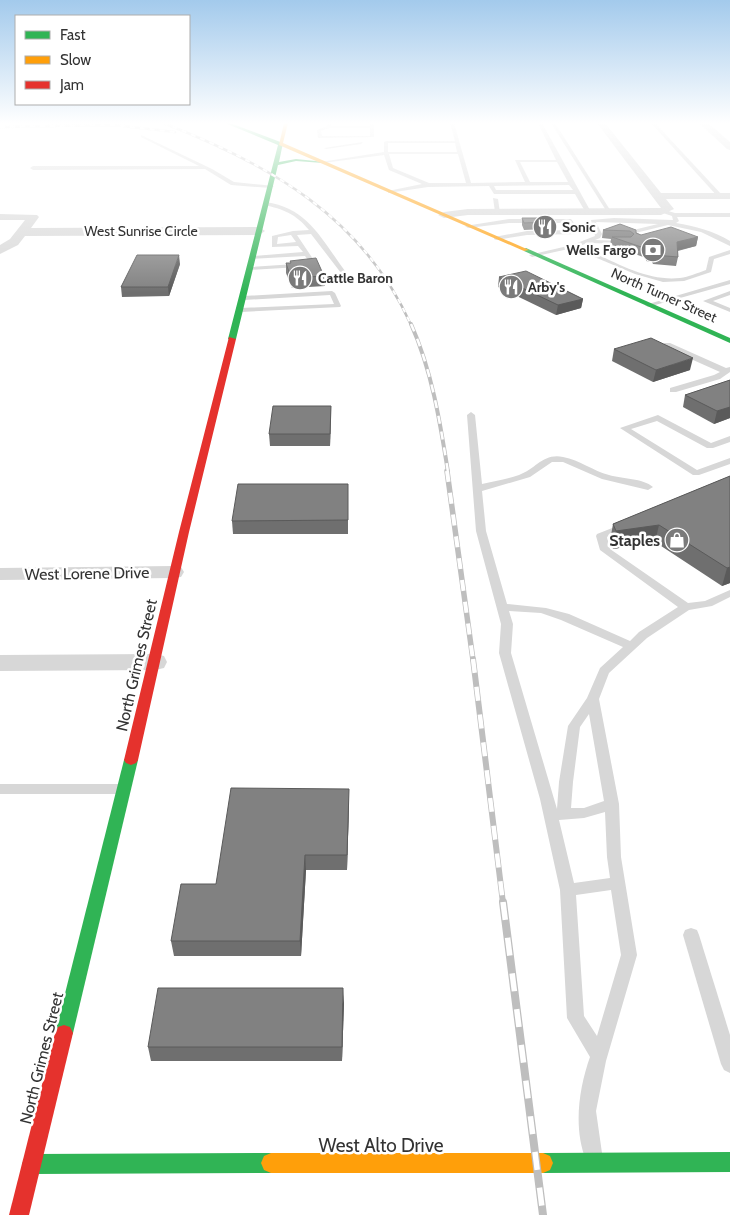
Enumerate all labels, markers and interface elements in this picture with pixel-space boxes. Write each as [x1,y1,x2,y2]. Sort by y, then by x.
legend [15,15,190,105]
text: Fast [60,26,85,44]
text: Slow [60,51,91,69]
text: Jam [59,76,84,94]
restaurant icon: Sonic [532,214,558,240]
place label: Sonic [562,218,596,236]
street label: West Sunrise Circle [84,222,198,240]
bank icon: Wells Fargo [640,237,666,263]
place label: Wells Fargo [566,241,636,259]
street label: North Turner Street [608,264,720,326]
restaurant icon: Cattle Baron [287,265,313,291]
place label: Cattle Baron [318,269,393,287]
restaurant icon: Arby's [498,274,524,300]
place label: Arby's [528,278,565,296]
shop icon: Staples [664,527,690,553]
place label: Staples [609,531,660,550]
street label: West Lorene Drive [25,563,149,584]
street label: North Grimes Street [112,597,161,733]
street label: North Grimes Street [16,990,67,1126]
street label: West Alto Drive [318,1134,444,1157]

